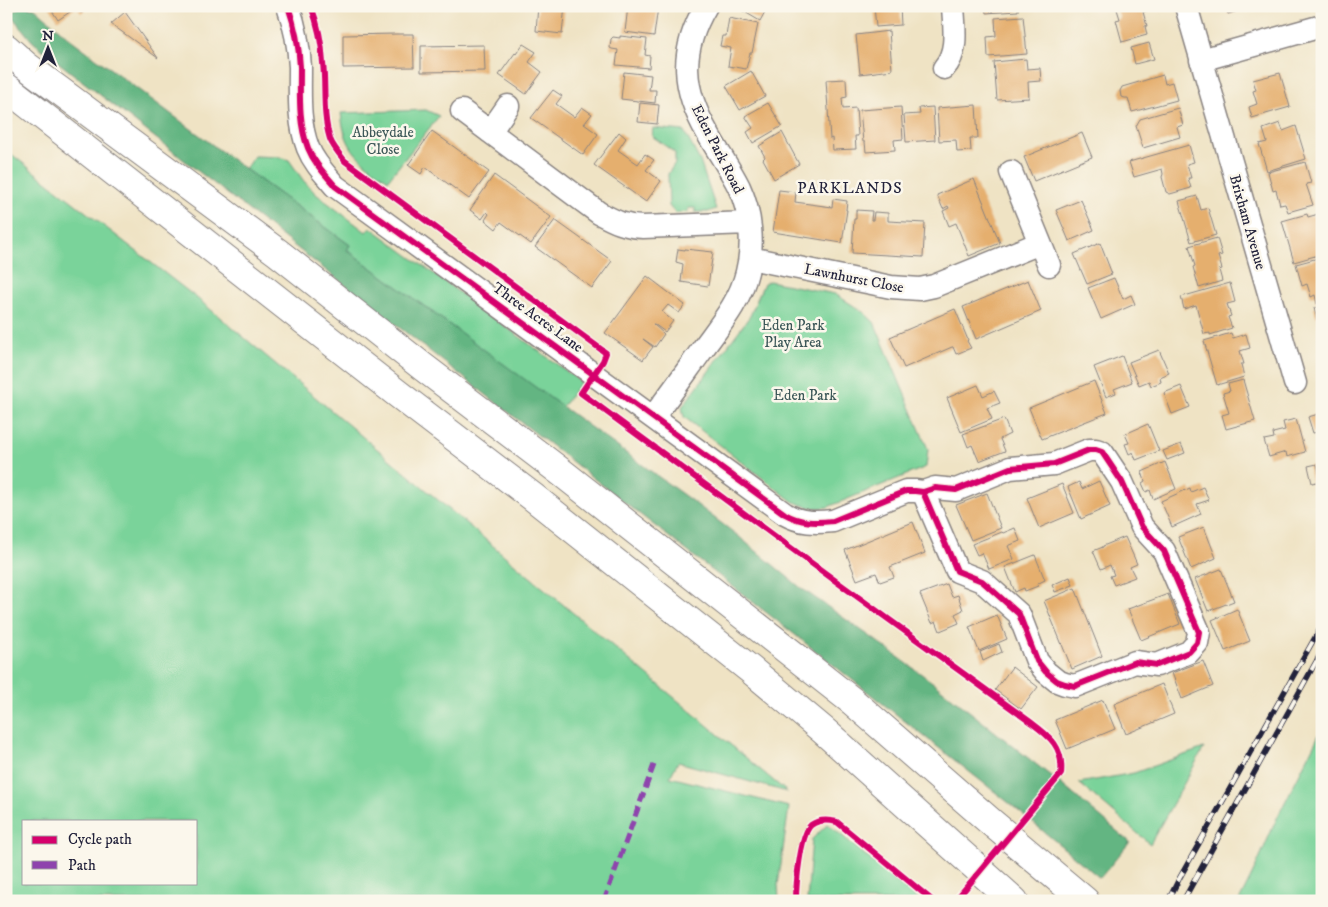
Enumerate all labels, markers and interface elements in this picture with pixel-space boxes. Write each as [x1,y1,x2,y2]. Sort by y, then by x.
north arrow [22,22,72,72]
text: N [42,27,54,45]
street label: Eden Park Road [687,101,748,198]
park label: Abbeydale Close [352,123,414,159]
street label: Brixham Avenue [1225,172,1270,272]
district label: PARKLANDS [797,178,903,198]
street label: Lawnhurst Close [802,260,905,297]
street label: Three Acres Lane [489,278,587,357]
park label: Eden Park Play Area [761,316,825,352]
park label: Eden Park [773,386,837,405]
legend [22,820,198,884]
text: Cycle path [68,830,132,849]
text: Path [68,856,96,875]

